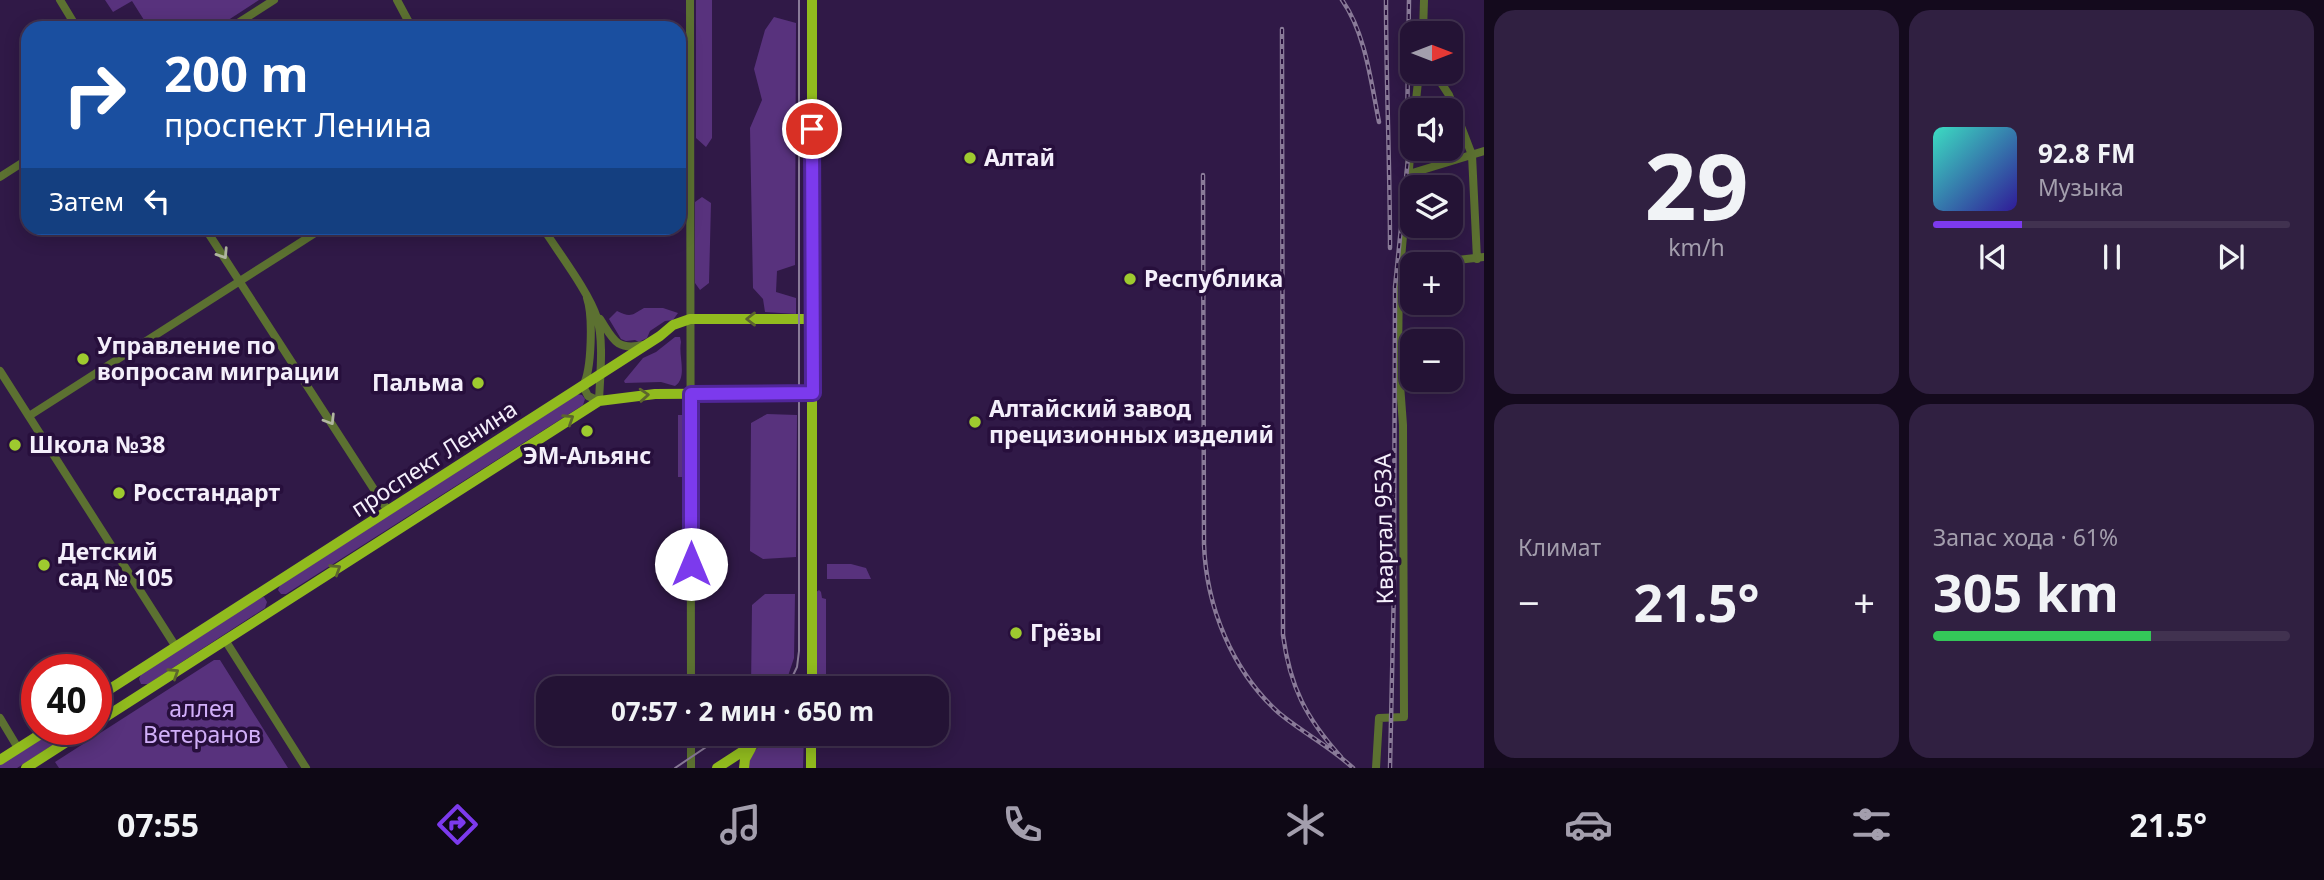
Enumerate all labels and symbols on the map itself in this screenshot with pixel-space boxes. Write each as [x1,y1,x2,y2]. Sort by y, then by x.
north arrow [1400,21,1463,84]
pin [782,99,842,159]
place label: Алтай [984,141,1055,173]
marker: Алтай [962,150,978,166]
one-way arrow [214,246,227,259]
place label: Республика [1144,262,1283,294]
marker: Республика [1122,271,1138,287]
one-way arrow [746,311,757,326]
place label: Управление по вопросам миграции [97,329,340,387]
marker: Управление по вопросам миграции [75,351,91,367]
place label: Пальма [372,366,464,398]
marker: Пальма [470,375,486,391]
one-way arrow [639,387,650,402]
street label: проспект Ленина [344,392,523,524]
place label: Алтайский завод прецизионных изделий [989,392,1274,450]
one-way arrow [322,413,335,426]
marker: Алтайский завод прецизионных изделий [967,414,983,430]
one-way arrow [561,415,574,427]
marker: ЭМ-Альянс [579,423,595,439]
place label: Школа №38 [29,428,166,460]
marker: Школа №38 [7,437,23,453]
place label: ЭМ-Альянс [523,439,651,471]
street label: Квартал 953А [1366,453,1400,605]
place label: Росстандарт [133,476,280,508]
marker: Росстандарт [111,485,127,501]
position arrow [654,527,728,601]
place label: Детский сад № 105 [58,535,173,593]
marker: Детский сад № 105 [36,557,52,573]
one-way arrow [329,564,342,577]
place label: Грёзы [1030,616,1102,648]
marker: Грёзы [1008,625,1024,641]
speed limit sign: 40 [21,654,112,745]
one-way arrow [167,668,180,681]
park label: аллея Ветеранов [143,692,261,750]

